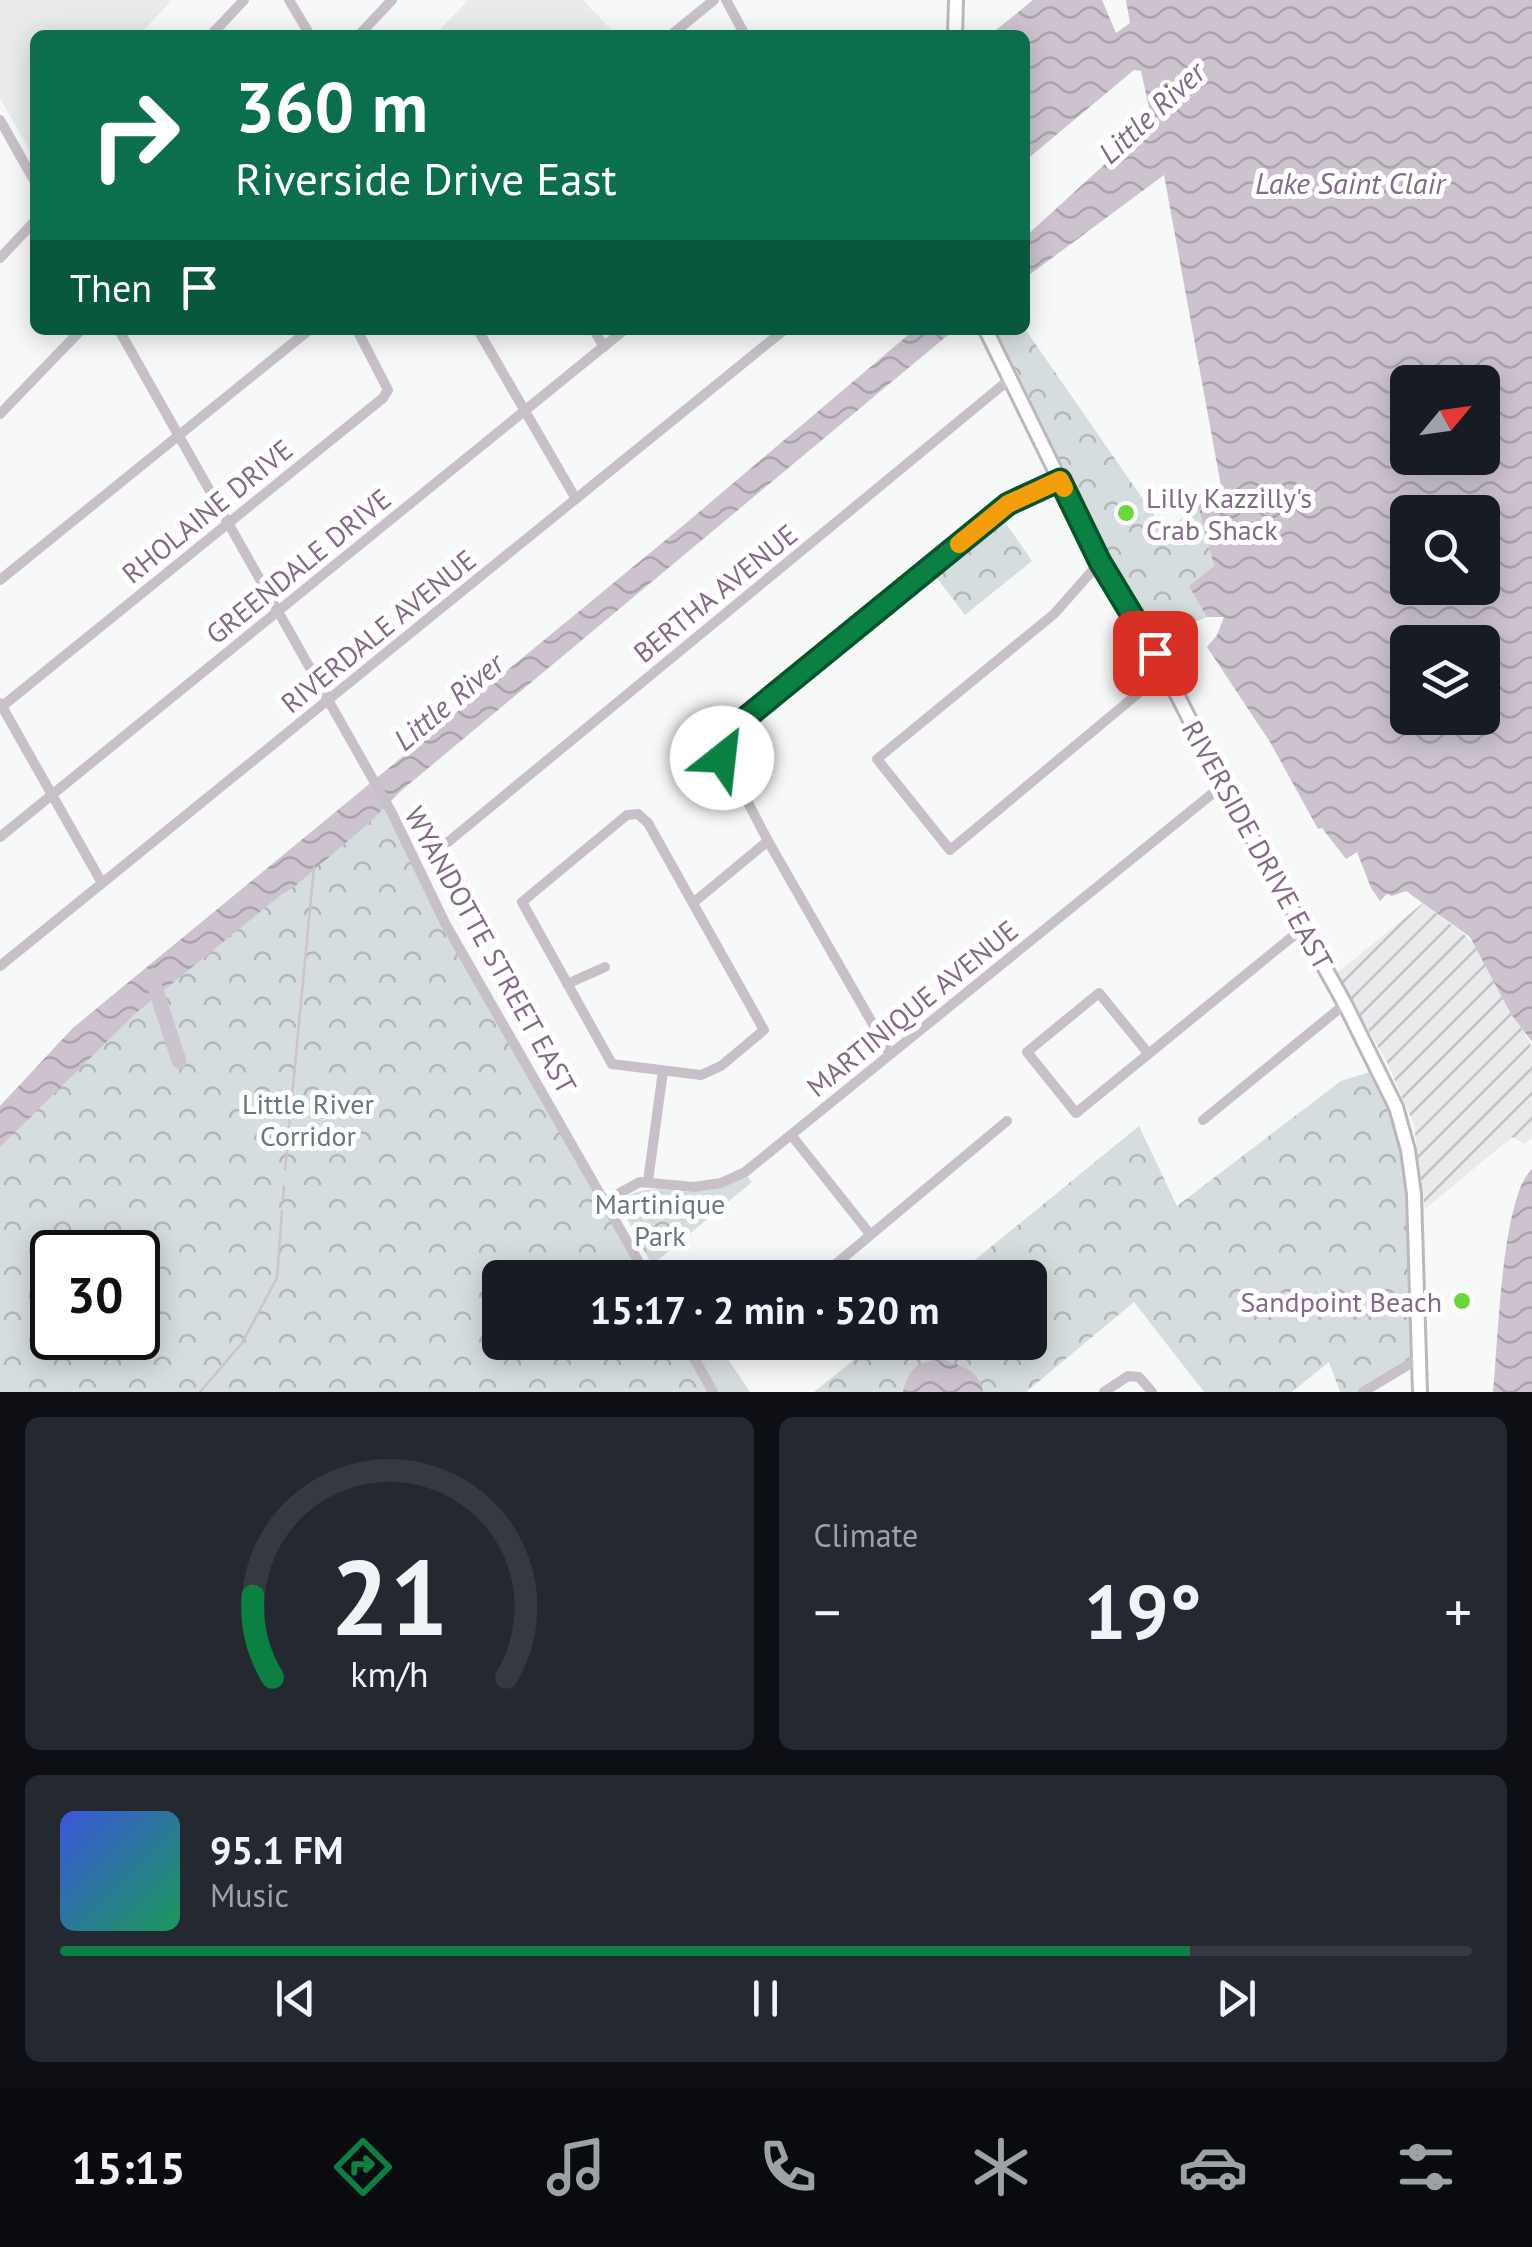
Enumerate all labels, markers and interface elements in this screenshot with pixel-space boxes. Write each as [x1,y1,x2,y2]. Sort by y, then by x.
water label: Little River [1089,51,1214,171]
text: 360 m [235,61,428,151]
icon: right [70,70,200,200]
text: Riverside Drive East [235,149,617,207]
water label: Lake Saint Clair [1255,163,1447,202]
icon: arrive [172,260,227,315]
text: Then [70,263,152,312]
north arrow [1390,365,1500,475]
map controls [1390,365,1500,735]
street label: RHOLAINE DRIVE [114,431,300,591]
place label: Lilly Kazzilly's Crab Shack [1146,479,1312,548]
street label: GREENDALE DRIVE [198,480,398,652]
button: search [1390,495,1500,605]
marker: Lilly Kazzilly's Crab Shack [1115,502,1137,524]
street label: BERTHA AVENUE [625,515,805,671]
street label: RIVERDALE AVENUE [273,541,483,721]
pin [1113,611,1198,696]
button: layers [1390,625,1500,735]
icon: arrive [1128,626,1183,681]
water label: Little River [385,642,513,758]
position arrow [670,706,774,810]
street label: RIVERSIDE DRIVE EAST [1174,714,1342,977]
street label: WYANDOTTE STREET EAST [396,800,586,1101]
street label: MARTINIQUE AVENUE [799,911,1025,1105]
park label: Little River Corridor [242,1085,374,1154]
park label: Martinique Park [595,1185,725,1254]
speed limit sign: 30 [30,1230,160,1360]
place label: Sandpoint Beach [1241,1283,1442,1320]
text: 15:17 · 2 min · 520 m [590,1285,939,1334]
marker: Sandpoint Beach [1451,1290,1473,1312]
text: Climate [814,1514,918,1556]
text: 21 [330,1529,448,1664]
text: 19° [1084,1563,1202,1660]
text: − [814,1576,841,1647]
text: + [1444,1576,1472,1647]
text: km/h [350,1651,428,1697]
text: 95.1 FM [210,1825,343,1874]
text: Music [210,1874,289,1916]
icon: previous [268,1971,323,2026]
icon: pause [738,1971,793,2026]
icon: next [1209,1971,1264,2026]
icon: directions [328,2132,398,2202]
icon: music [541,2132,611,2202]
icon: phone [753,2132,823,2202]
icon: climate [966,2132,1036,2202]
icon: car [1178,2132,1248,2202]
icon: filters [1391,2132,1461,2202]
text: 15:15 [71,2138,185,2196]

